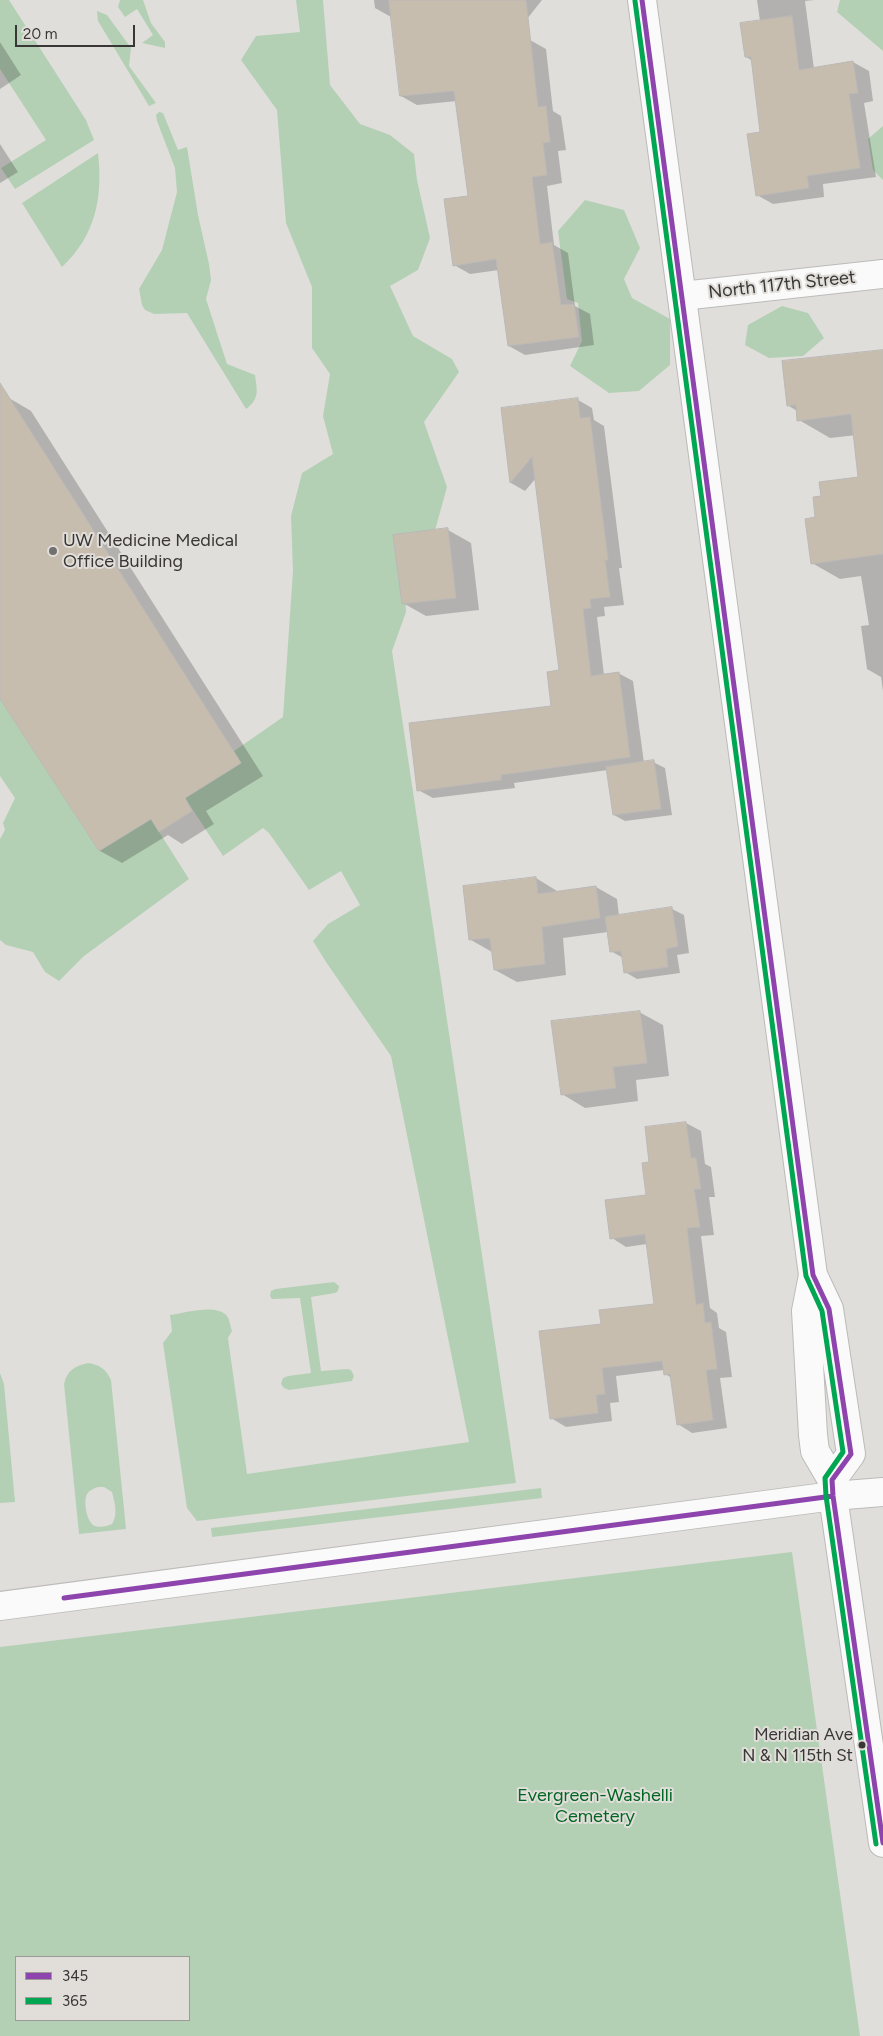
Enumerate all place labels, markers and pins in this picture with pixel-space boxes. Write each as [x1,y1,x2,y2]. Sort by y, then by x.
place label: UW Medicine Medical Office Building [63,530,238,572]
marker: UW Medicine Medical Office Building [47,545,59,557]
place label: Meridian Ave N & N 115th St [742,1725,853,1765]
marker: Meridian Ave N & N 115th St [857,1740,867,1750]

